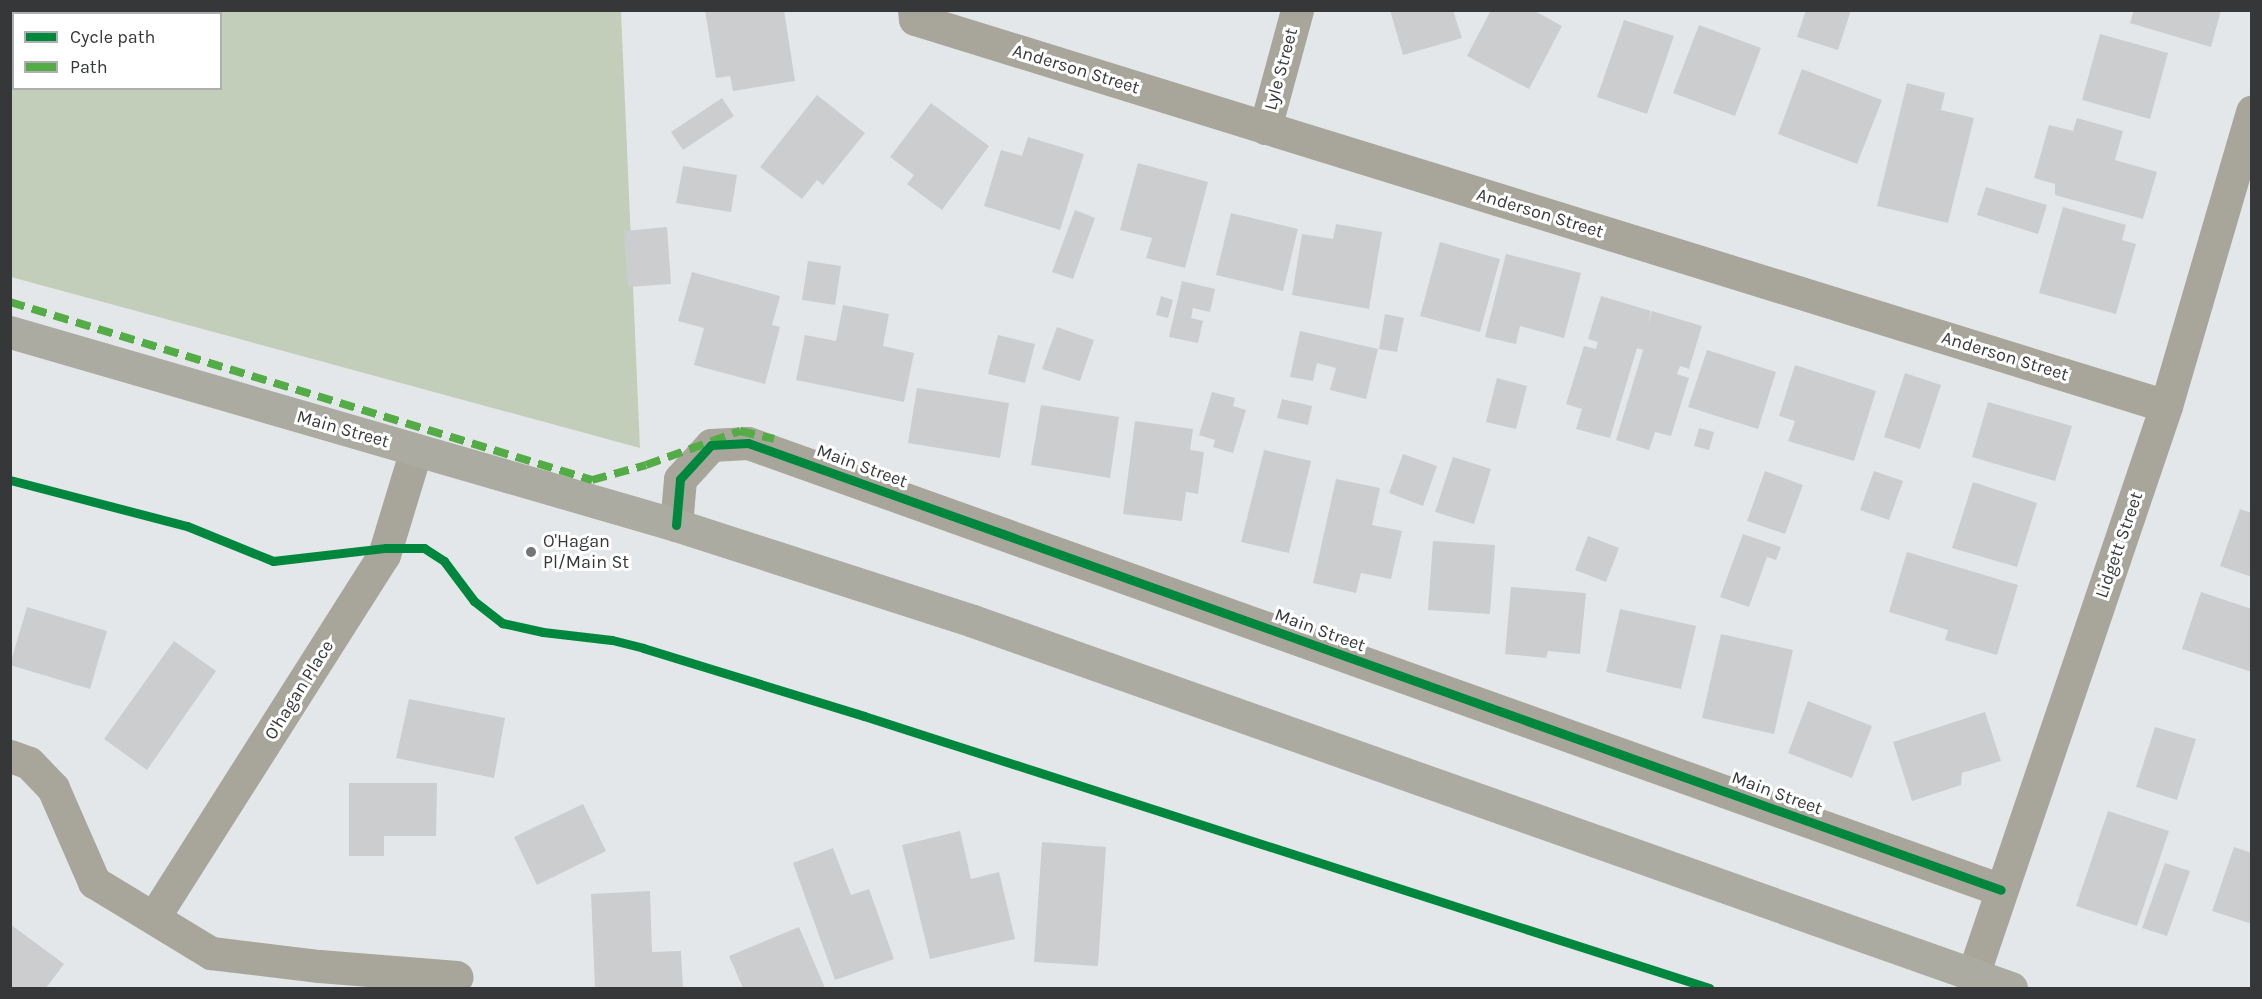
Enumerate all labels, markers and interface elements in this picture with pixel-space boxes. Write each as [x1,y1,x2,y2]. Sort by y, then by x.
legend [12,12,222,90]
text: Cycle path [70,26,155,48]
street label: Lyle Street [1260,26,1302,112]
street label: Anderson Street [1010,39,1142,99]
text: Path [70,56,108,78]
street label: Anderson Street [1474,183,1606,243]
street label: Anderson Street [1939,326,2071,386]
street label: Main Street [294,406,392,452]
street label: Main Street [814,440,910,492]
street label: Lidgett Street [2091,489,2147,601]
place label: O'Hagan Pl/Main St [543,531,629,574]
marker: O'Hagan Pl/Main St [524,545,538,559]
street label: Main Street [1272,604,1368,656]
street label: O'hagan Place [260,636,338,744]
street label: Main Street [1729,767,1825,819]

